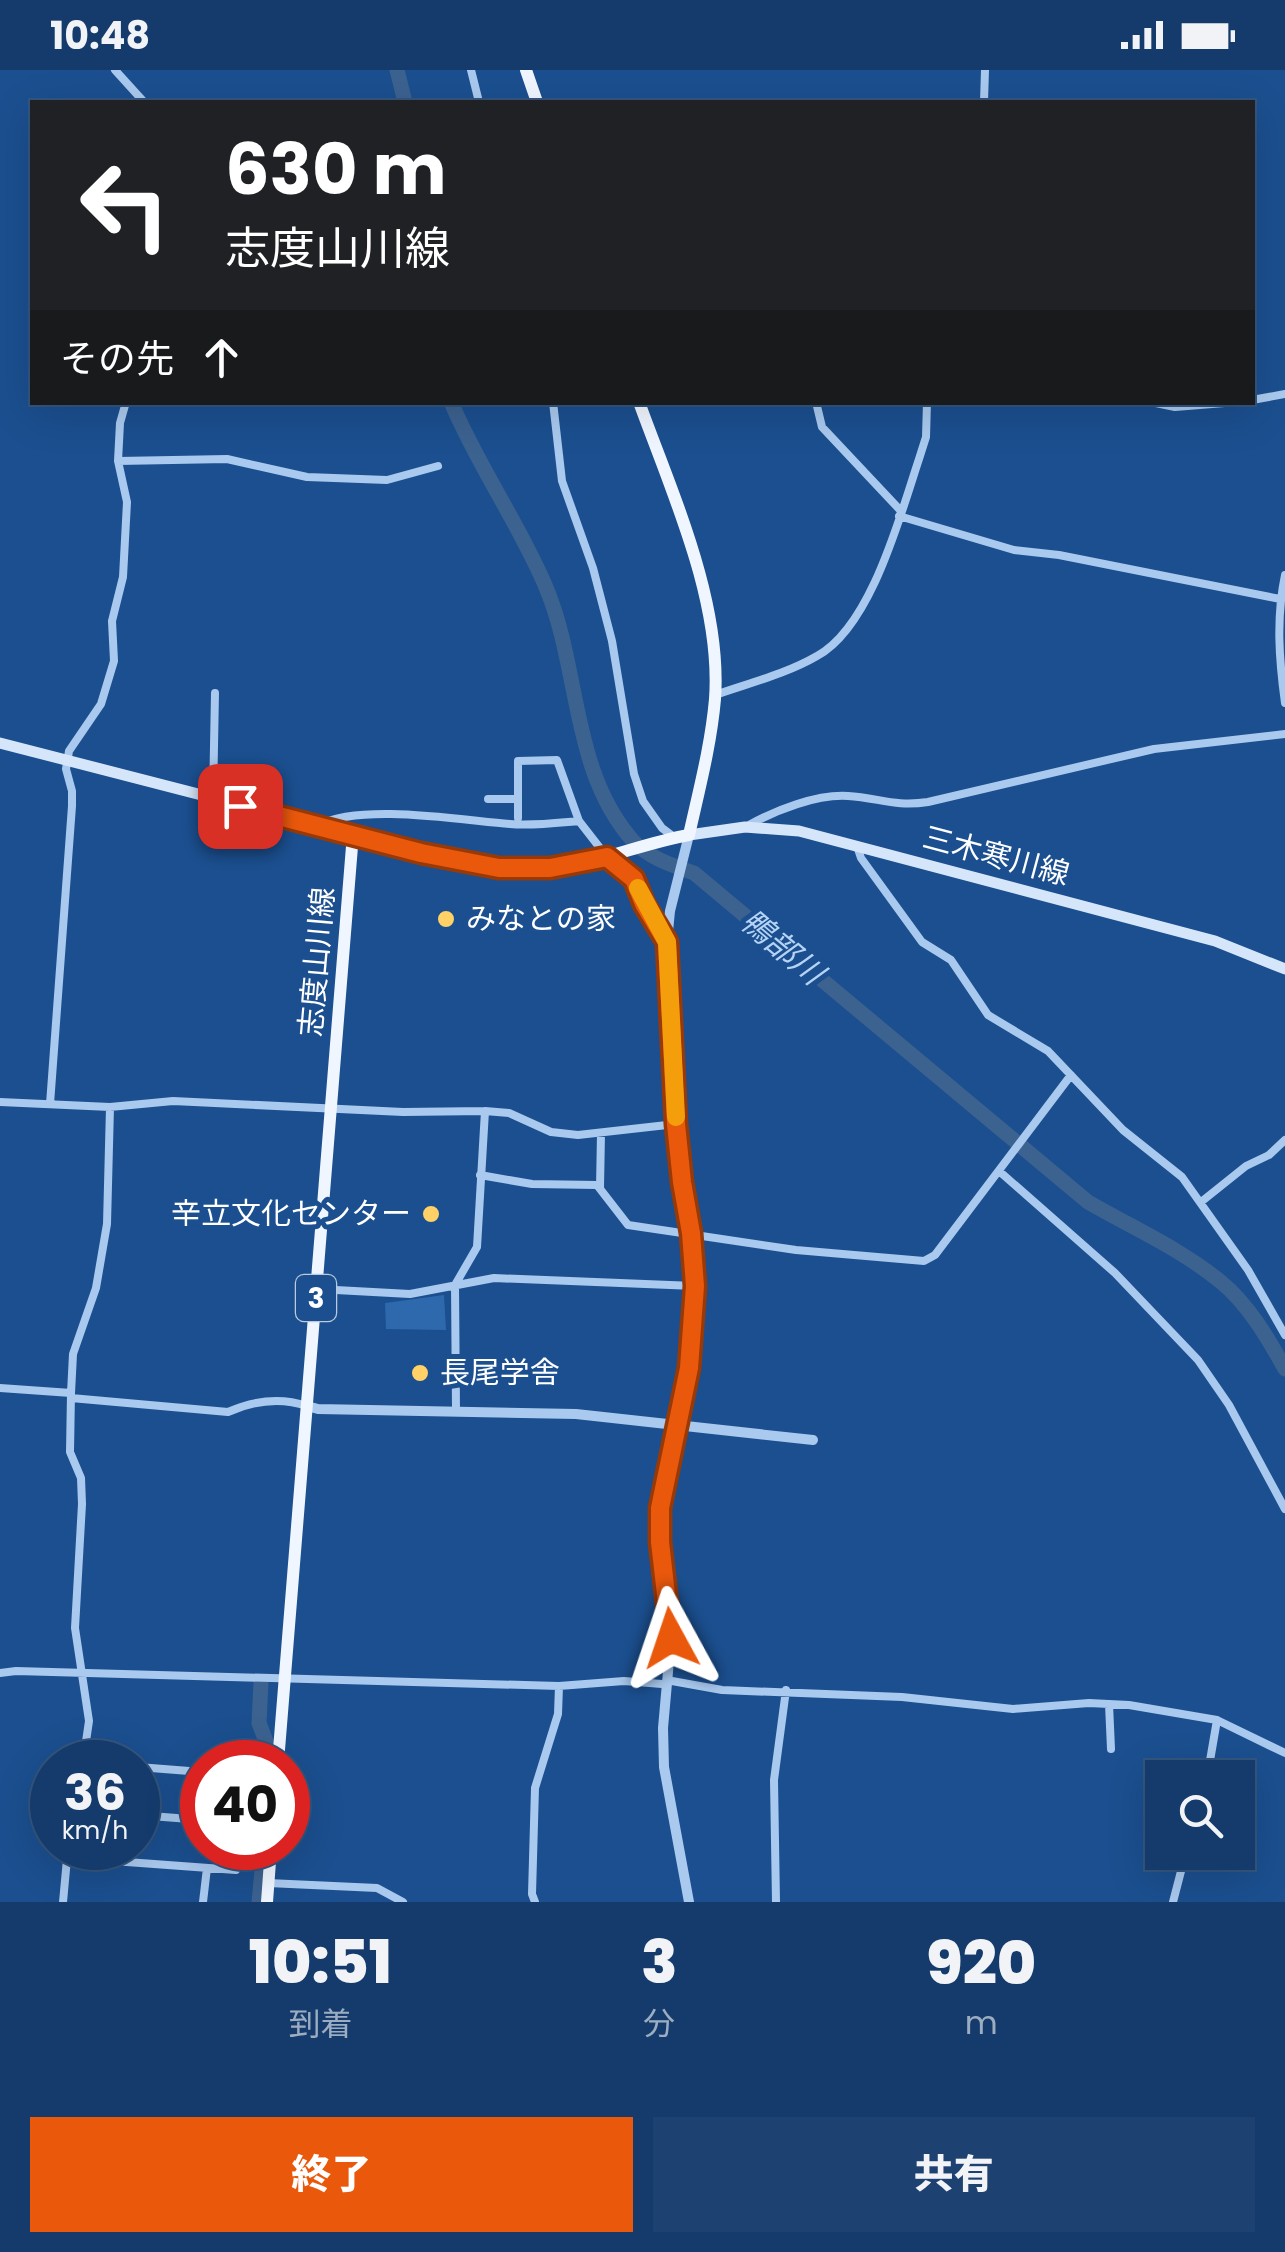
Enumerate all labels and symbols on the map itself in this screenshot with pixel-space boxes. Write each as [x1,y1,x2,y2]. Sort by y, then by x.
pin [198,764,283,849]
street label: 三木寒川線 [918,815,1074,896]
street label: 志度山川線 [289,885,344,1039]
place label: みなとの家 [466,897,616,940]
water label: 鴨部川 [731,899,836,997]
marker: みなとの家 [435,908,457,930]
place label: 辛立文化センター [171,1192,411,1235]
marker: 辛立文化センター [420,1203,442,1225]
road number: 3 [296,1275,336,1321]
place label: 長尾学舎 [440,1351,560,1394]
marker: 長尾学舎 [409,1362,431,1384]
position arrow [619,1586,723,1690]
speed limit sign: 40 [180,1740,310,1870]

